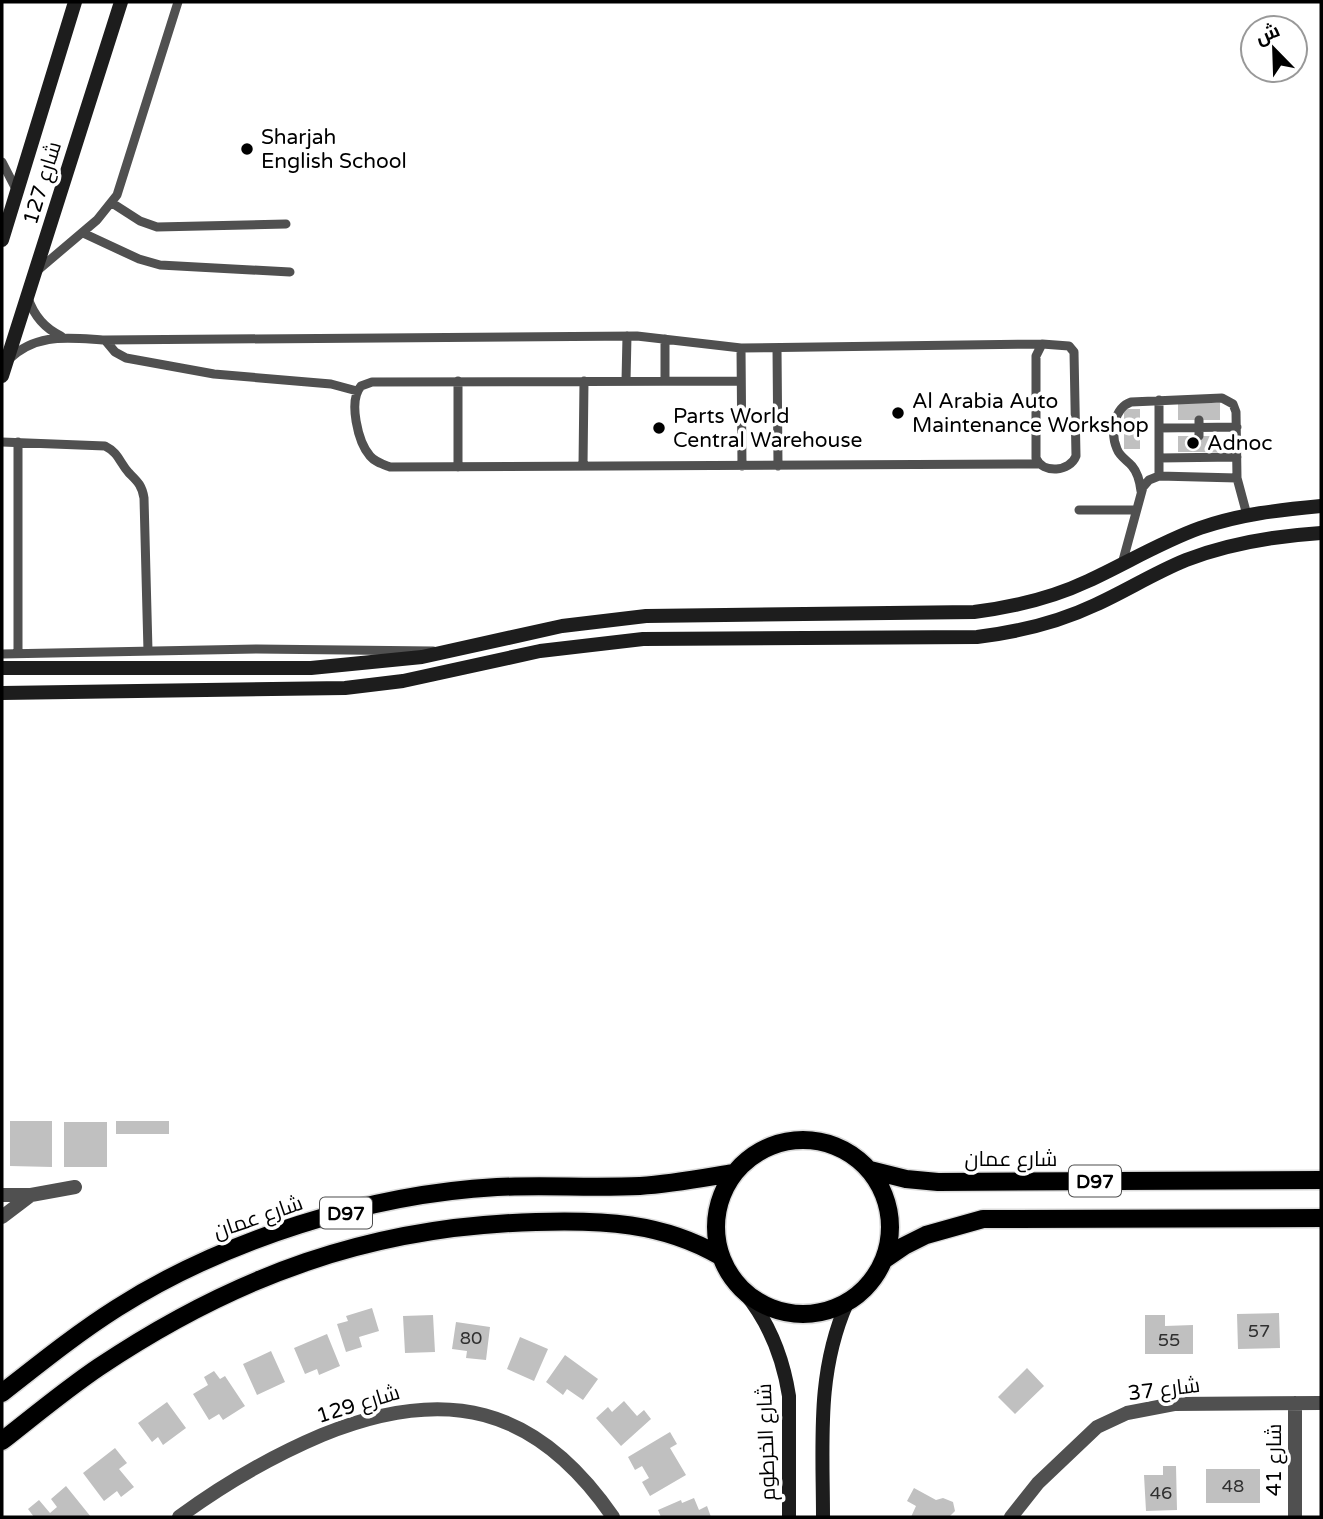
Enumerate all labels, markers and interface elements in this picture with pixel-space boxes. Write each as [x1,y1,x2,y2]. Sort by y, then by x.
north arrow [1239,14,1309,84]
text: ش [1252,19,1283,49]
place label: Sharjah English School [261,125,407,174]
street label: شارع 127 [18,139,68,228]
marker: Sharjah English School [239,141,255,157]
place label: Al Arabia Auto Maintenance Workshop [912,389,1149,438]
place label: Parts World Central Warehouse [673,404,862,453]
marker: Al Arabia Auto Maintenance Workshop [890,405,906,421]
marker: Parts World Central Warehouse [651,420,667,436]
place label: Adnoc [1207,431,1272,456]
marker: Adnoc [1185,435,1201,451]
street label: شارع عمان [965,1147,1057,1173]
road number: D97 [1069,1166,1121,1196]
street label: شارع عمان [210,1191,306,1245]
road number: D97 [320,1198,372,1228]
house number: 57 [1248,1320,1270,1342]
house number: 80 [460,1327,482,1349]
house number: 55 [1158,1329,1180,1351]
street label: شارع 37 [1127,1373,1202,1407]
street label: شارع 129 [314,1380,403,1430]
street label: شارع الخرطوم [752,1383,782,1501]
street label: شارع 41 [1262,1424,1288,1496]
house number: 48 [1222,1475,1244,1497]
house number: 46 [1150,1482,1172,1504]

